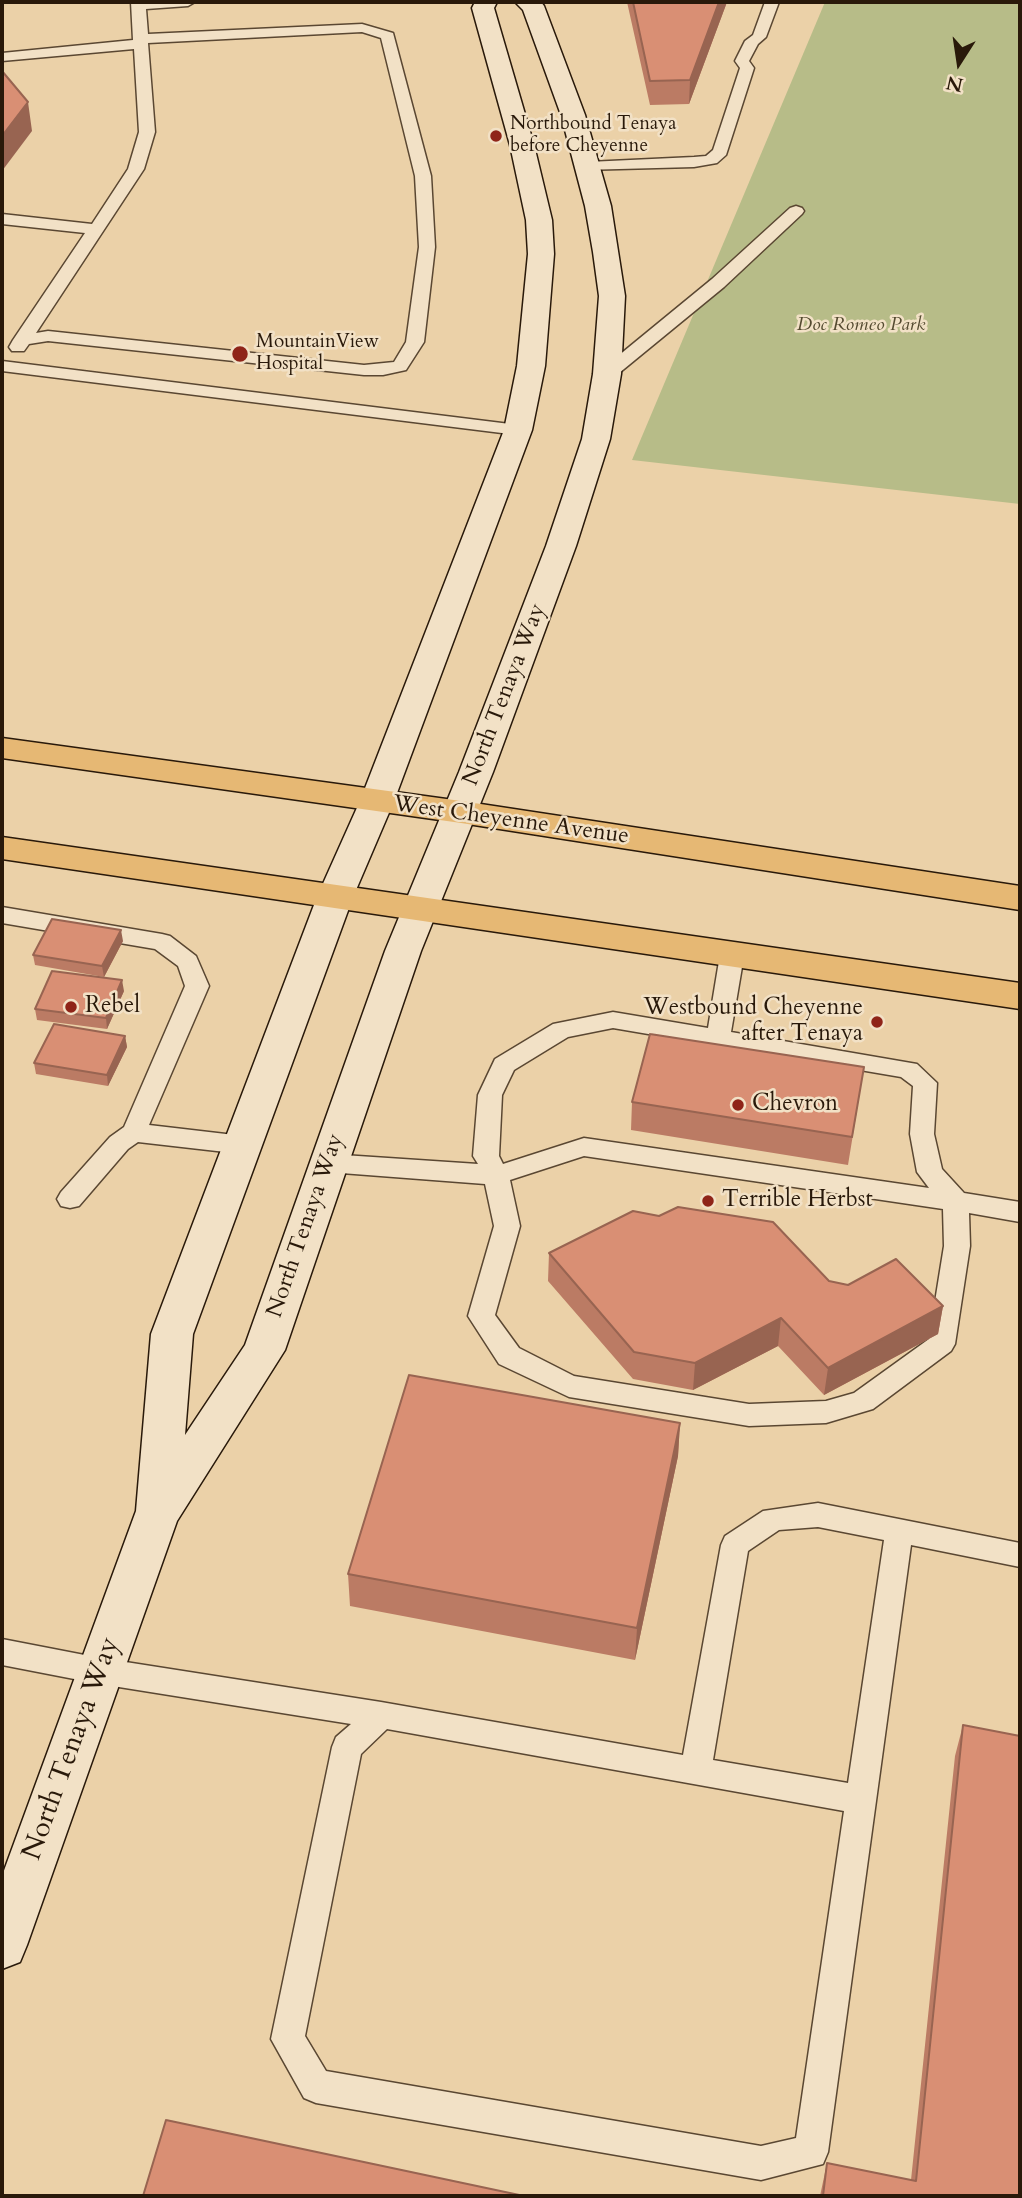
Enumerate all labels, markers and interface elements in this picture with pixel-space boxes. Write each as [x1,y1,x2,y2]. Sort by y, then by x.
north arrow [924,28,994,98]
text: N [944,69,965,98]
place label: Northbound Tenaya before Cheyenne [510,114,677,158]
marker: Northbound Tenaya before Cheyenne [488,128,504,144]
park label: Doc Romeo Park [797,315,925,337]
place label: MountainView Hospital [256,332,379,376]
marker: MountainView Hospital [230,344,250,364]
street label: North Tenaya Way [458,600,552,790]
street label: West Cheyenne Avenue [391,791,631,851]
place label: Rebel [85,993,140,1021]
place label: Westbound Cheyenne after Tenaya [643,995,863,1049]
marker: Rebel [63,999,79,1015]
marker: Westbound Cheyenne after Tenaya [869,1014,885,1030]
place label: Chevron [752,1091,838,1119]
marker: Chevron [730,1097,746,1113]
street label: North Tenaya Way [262,1130,350,1322]
place label: Terrible Herbst [722,1187,873,1215]
marker: Terrible Herbst [700,1193,716,1209]
street label: North Tenaya Way [16,1633,128,1865]

